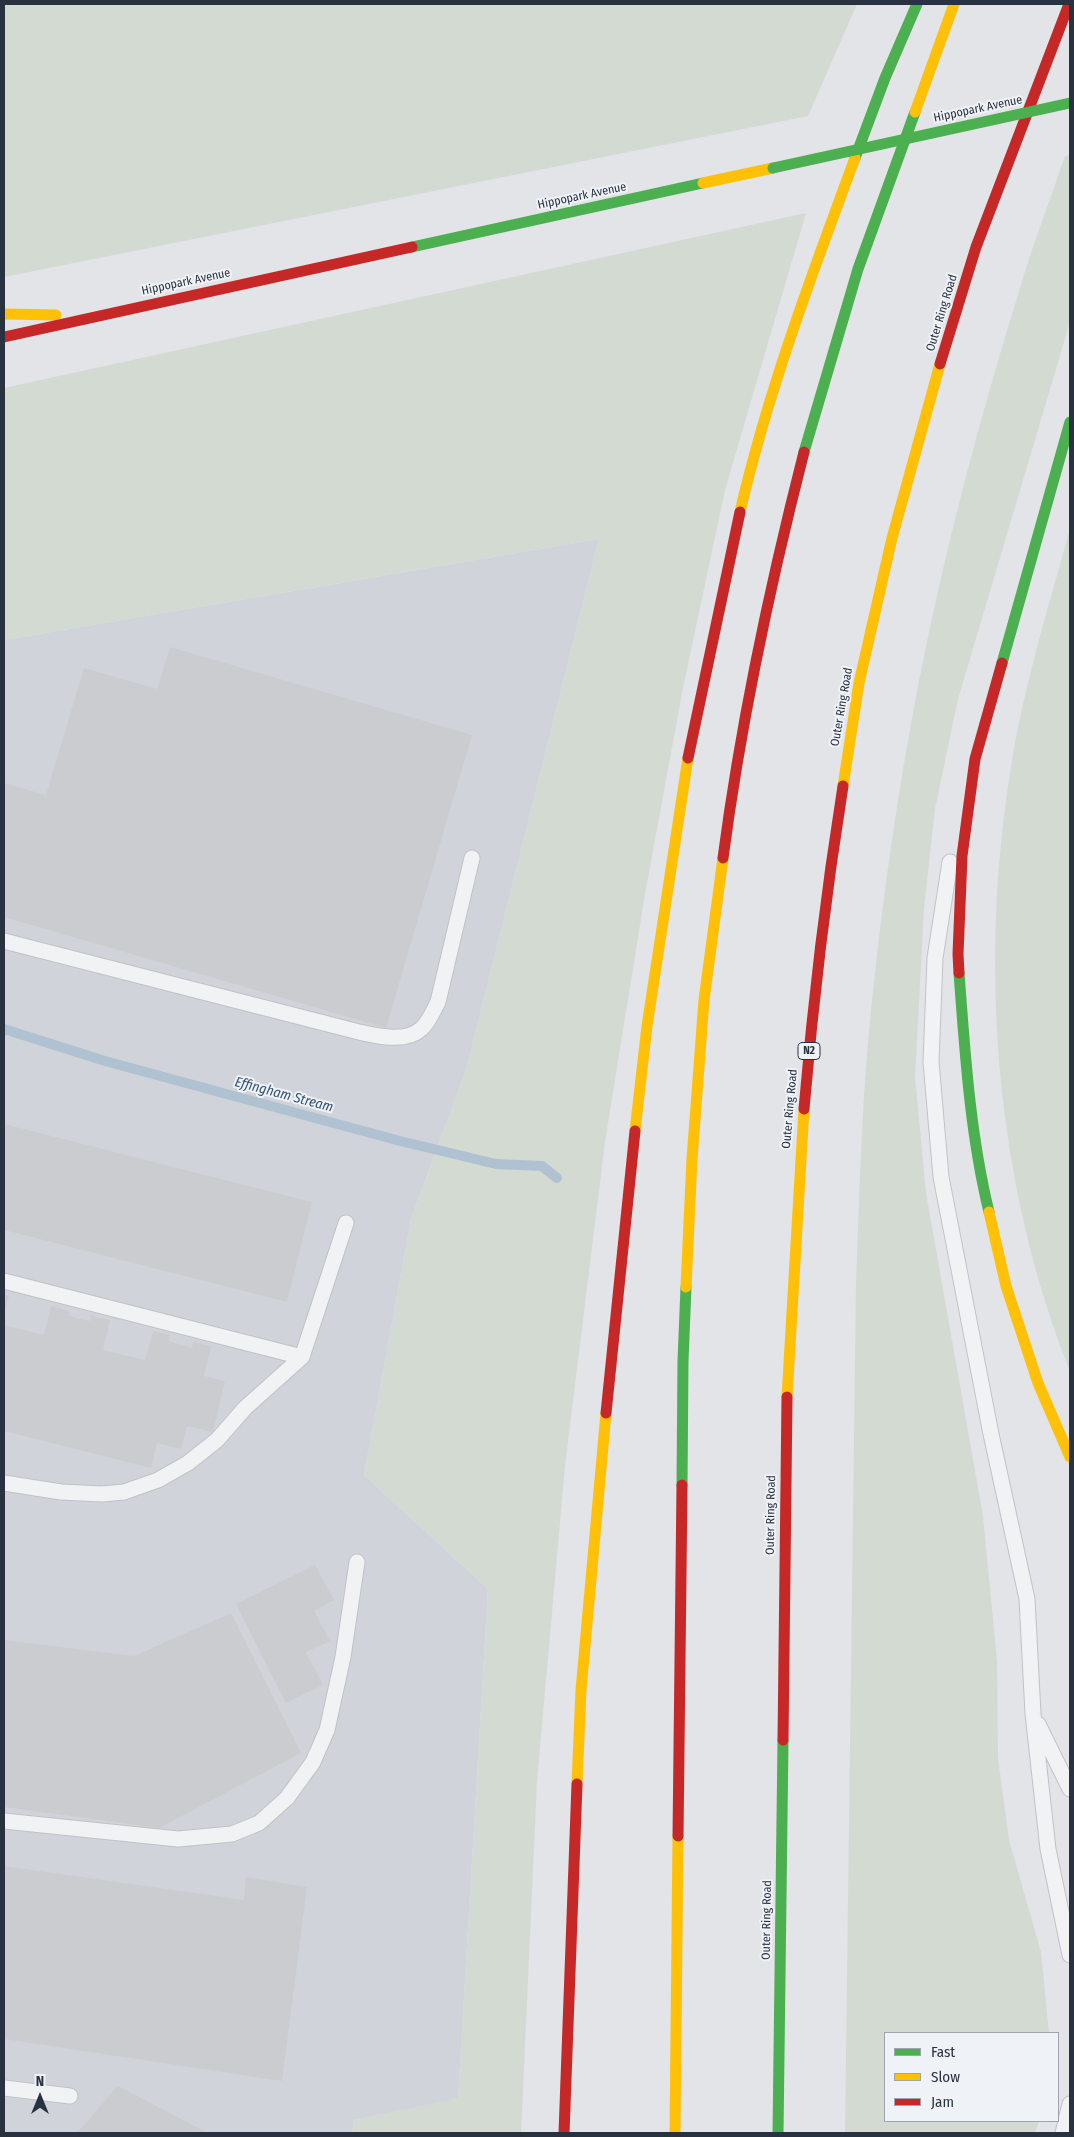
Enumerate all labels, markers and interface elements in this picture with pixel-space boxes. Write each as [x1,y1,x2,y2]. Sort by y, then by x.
street label: Hippopark Avenue [932,93,1024,125]
street label: Hippopark Avenue [536,180,628,212]
street label: Hippopark Avenue [140,266,232,298]
street label: Outer Ring Road [923,273,961,353]
street label: Outer Ring Road [828,666,856,748]
road number: N2 [798,1042,820,1060]
street label: Outer Ring Road [779,1069,801,1149]
water label: Effingham Stream [233,1074,335,1116]
street label: Outer Ring Road [763,1475,779,1555]
street label: Outer Ring Road [759,1880,775,1960]
legend [884,2032,1059,2122]
text: Fast [931,2043,955,2061]
text: Slow [931,2068,960,2086]
north arrow [15,2072,65,2122]
text: N [36,2073,44,2090]
text: Jam [931,2093,954,2111]

